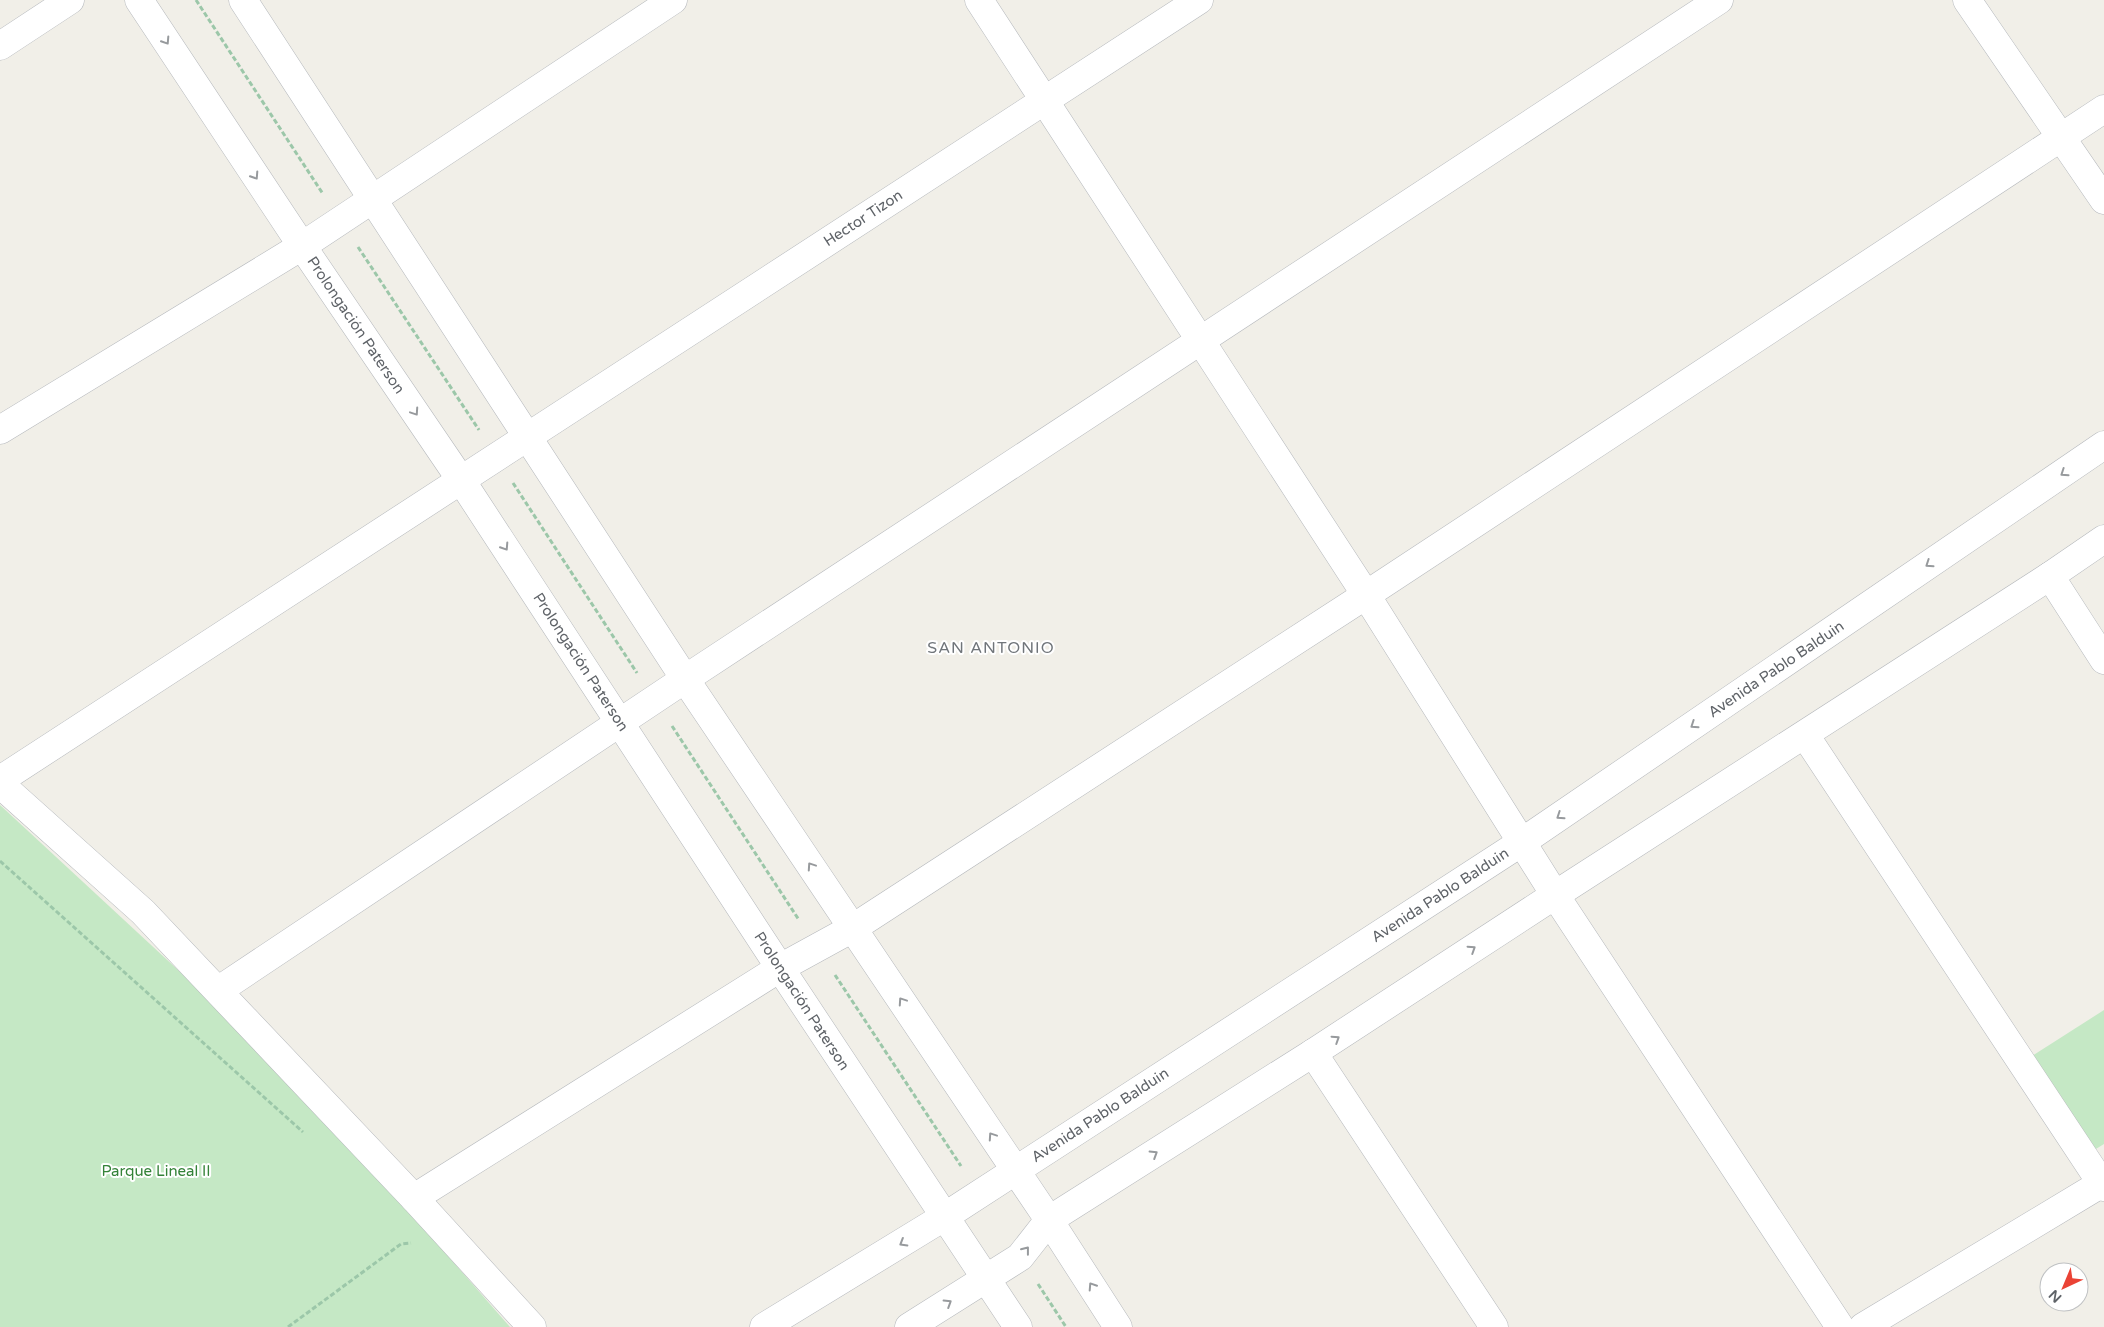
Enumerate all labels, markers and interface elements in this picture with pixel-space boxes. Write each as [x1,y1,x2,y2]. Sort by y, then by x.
one-way arrow [160,35,169,44]
one-way arrow [249,171,259,180]
street label: Hector Tizon [820,186,906,250]
street label: Prolongación Paterson [303,253,409,397]
one-way arrow [409,407,418,416]
one-way arrow [2060,467,2069,476]
one-way arrow [499,542,508,551]
one-way arrow [1926,558,1935,567]
street label: Prolongación Paterson [529,589,633,735]
street label: Avenida Pablo Balduin [1705,617,1847,721]
district label: SAN ANTONIO [927,638,1055,658]
one-way arrow [1690,719,1700,728]
one-way arrow [1556,810,1565,819]
street label: Avenida Pablo Balduin [1368,844,1512,946]
one-way arrow [808,862,817,872]
street label: Prolongación Paterson [750,928,854,1074]
one-way arrow [1466,946,1475,956]
one-way arrow [899,997,908,1007]
one-way arrow [1331,1035,1340,1045]
street label: Avenida Pablo Balduin [1028,1064,1172,1166]
one-way arrow [989,1133,998,1142]
one-way arrow [1149,1150,1158,1160]
park label: Parque Lineal II [101,1162,211,1180]
one-way arrow [899,1236,908,1246]
one-way arrow [1020,1247,1028,1256]
north arrow [2039,1262,2089,1312]
one-way arrow [1088,1282,1098,1291]
text: N [2045,1286,2065,1306]
one-way arrow [942,1299,951,1309]

